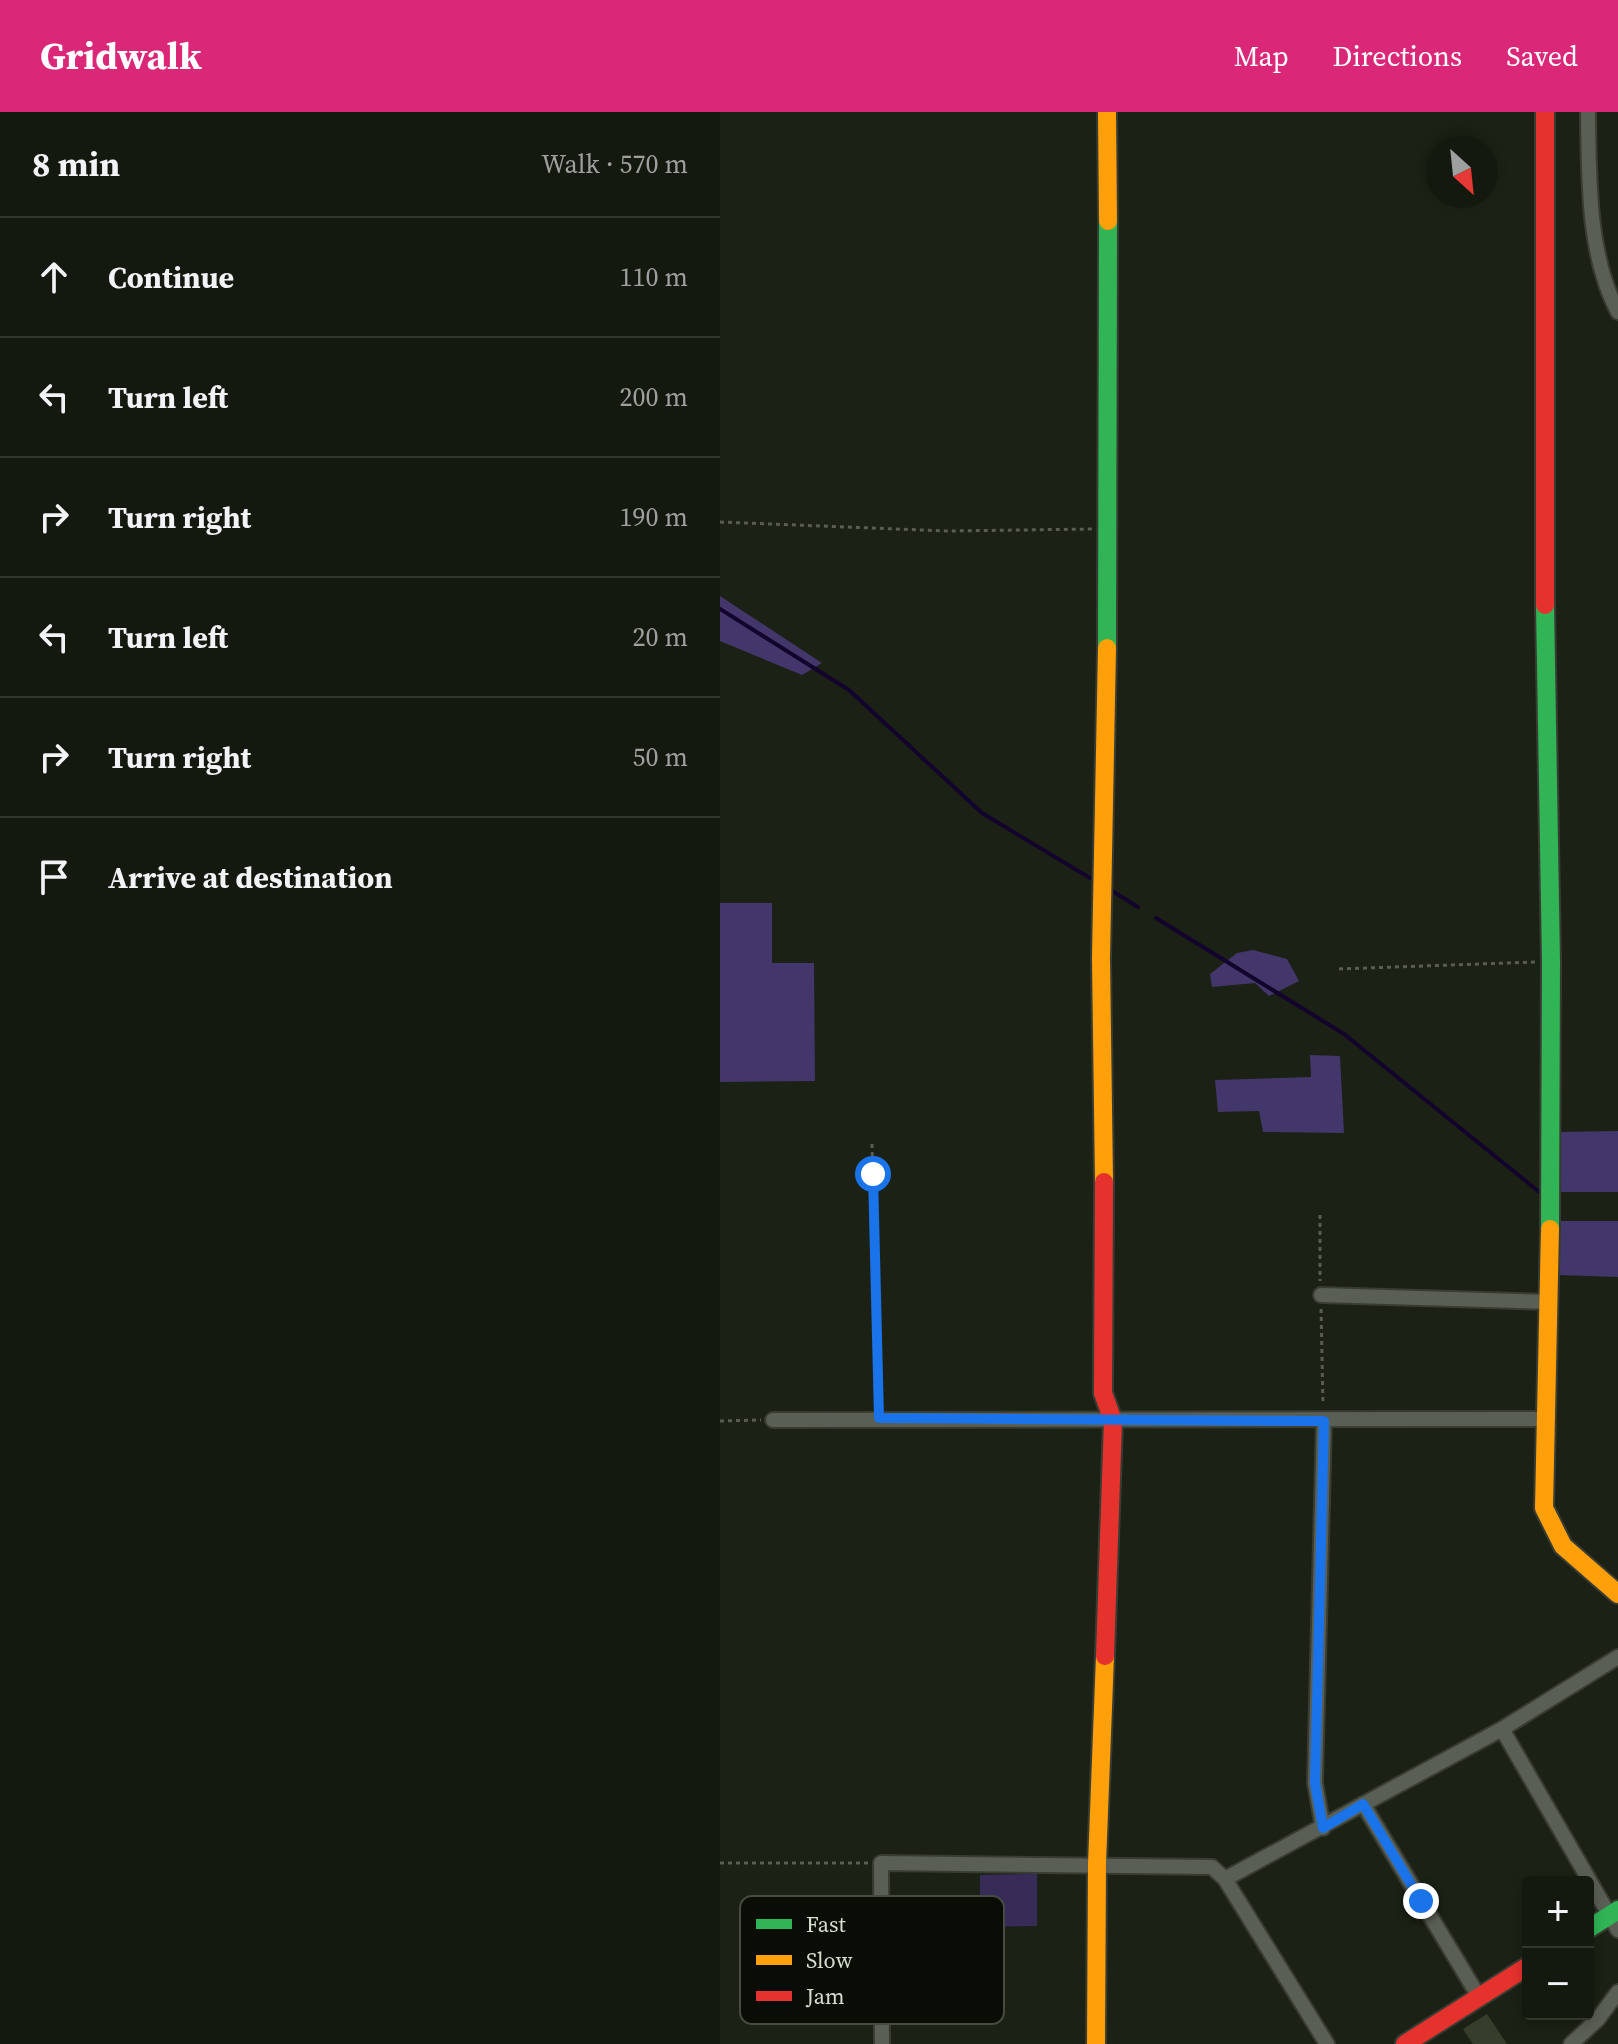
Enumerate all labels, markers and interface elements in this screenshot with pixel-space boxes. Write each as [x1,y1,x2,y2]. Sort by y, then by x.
text: Gridwalk [40,30,202,82]
text: Map [1234,37,1289,75]
text: Directions [1333,37,1462,75]
text: Saved [1506,37,1578,75]
north arrow [1426,136,1498,208]
text: 8 min [32,141,120,187]
text: Walk · 570 m [541,146,688,182]
icon: ahead [32,255,76,299]
text: Continue [108,257,234,298]
text: 110 m [620,259,688,295]
icon: left [32,375,76,419]
text: Turn left [108,377,228,418]
text: 200 m [620,379,688,415]
icon: right [32,495,76,539]
text: Turn right [108,497,251,538]
text: 190 m [620,499,688,535]
icon: left [32,615,76,659]
text: Turn left [108,617,228,658]
text: 20 m [633,619,688,655]
icon: right [32,735,76,779]
text: Turn right [108,737,251,778]
text: 50 m [633,739,688,775]
icon: arrive [32,855,76,899]
text: Arrive at destination [108,857,393,898]
route start [855,1156,891,1192]
map controls [1522,1876,1594,2020]
button: + [1522,1876,1594,1948]
route end [1403,1883,1439,1919]
legend [740,1896,1004,2024]
text: Fast [806,1909,847,1939]
text: Slow [806,1945,853,1975]
button: − [1522,1948,1594,2020]
text: Jam [805,1981,845,2011]

